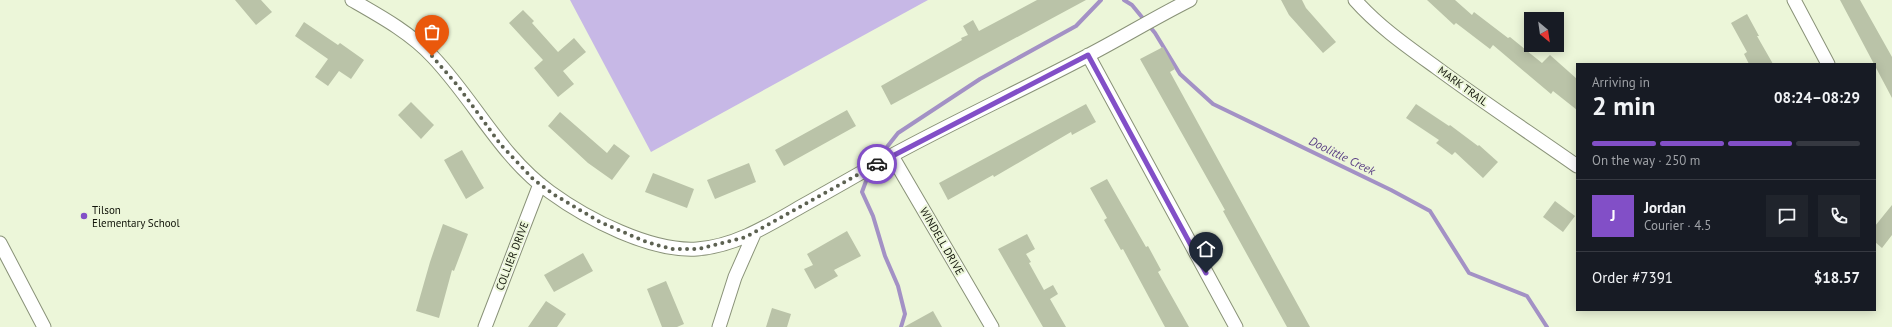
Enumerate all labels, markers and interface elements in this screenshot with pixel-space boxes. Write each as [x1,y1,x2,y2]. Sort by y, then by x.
north arrow [1524,12,1564,52]
map controls [1524,12,1564,52]
pin [415,15,449,56]
icon: bag [421,21,443,43]
street label: MARK TRAIL [1435,63,1491,109]
text: Arriving in [1592,74,1650,91]
text: 08:24–08:29 [1774,88,1860,107]
text: 2 min [1592,89,1655,122]
water label: Doolittle Creek [1307,133,1378,178]
courier [857,144,897,184]
text: On the way · 250 m [1592,152,1700,169]
icon: car [866,153,888,175]
button: chat [1766,195,1808,237]
button: phone [1818,195,1860,237]
text: Jordan [1644,198,1686,217]
place label: Tilson Elementary School [92,203,180,230]
street label: WINDELL DRIVE [917,205,967,277]
text: J [1610,206,1616,225]
marker: Tilson Elementary School [79,211,89,221]
text: Courier · 4.5 [1644,217,1711,234]
street label: COLLIER DRIVE [492,220,532,292]
pin [1189,232,1223,273]
icon: home [1195,238,1217,260]
text: Order #7391 [1592,268,1673,287]
text: $18.57 [1814,268,1860,287]

